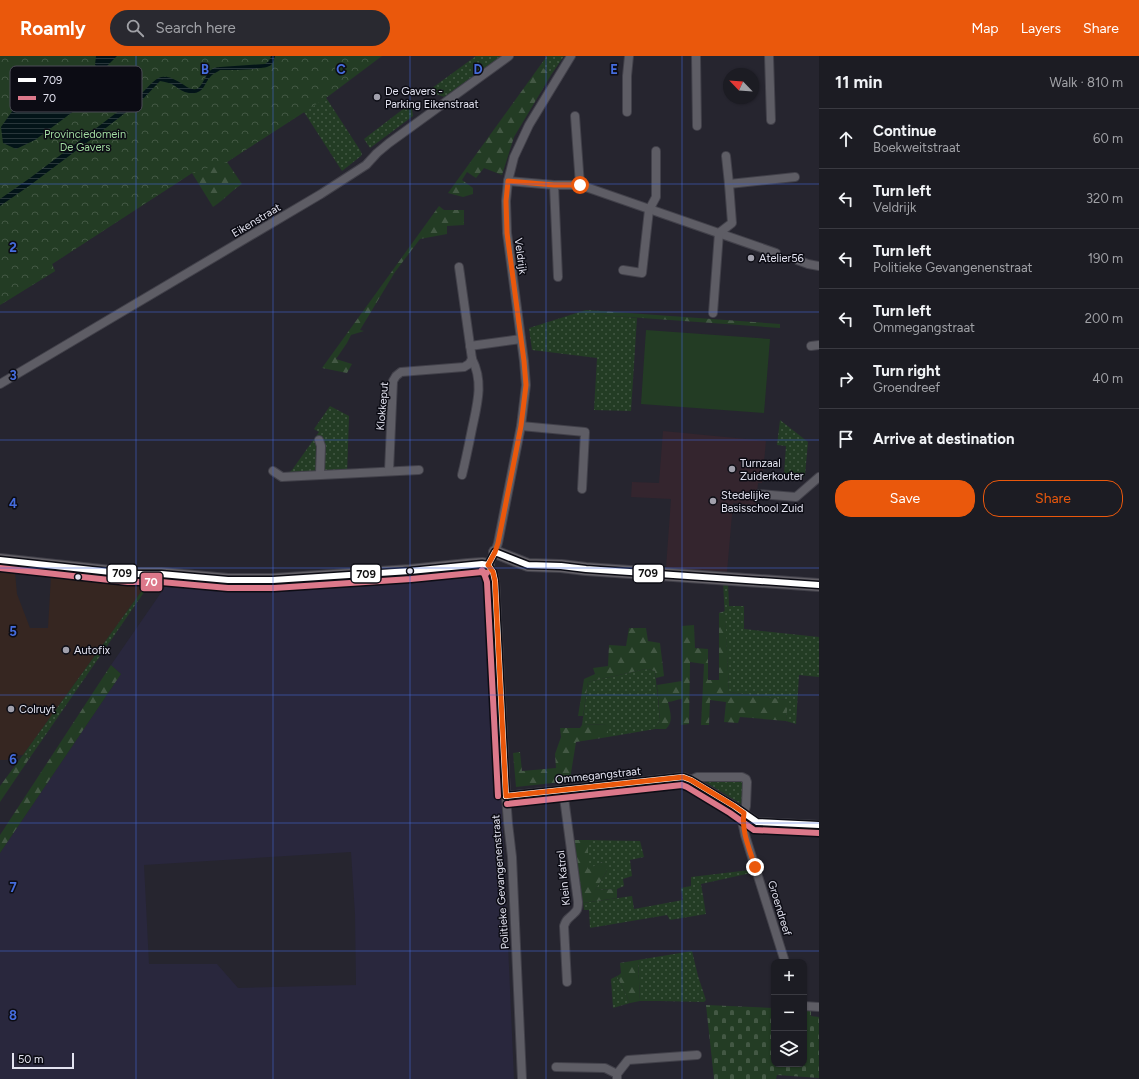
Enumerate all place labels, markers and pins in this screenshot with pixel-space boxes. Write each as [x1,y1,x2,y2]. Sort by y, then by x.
place label: De Gavers - Parking Eikenstraat [385,85,479,111]
marker: De Gavers - Parking Eikenstraat [372,92,382,102]
place label: Atelier56 [759,252,804,265]
marker: Atelier56 [746,253,756,263]
place label: Turnzaal Zuiderkouter [740,457,804,483]
marker: Turnzaal Zuiderkouter [727,464,737,474]
place label: Stedelijke Basisschool Zuid [721,489,803,515]
marker: Stedelijke Basisschool Zuid [708,496,718,506]
unlabelled marker [405,566,415,576]
unlabelled marker [73,572,83,582]
place label: Autofix [74,644,111,657]
marker: Autofix [61,645,71,655]
place label: Colruyt [19,703,56,716]
marker: Colruyt [6,704,16,714]

